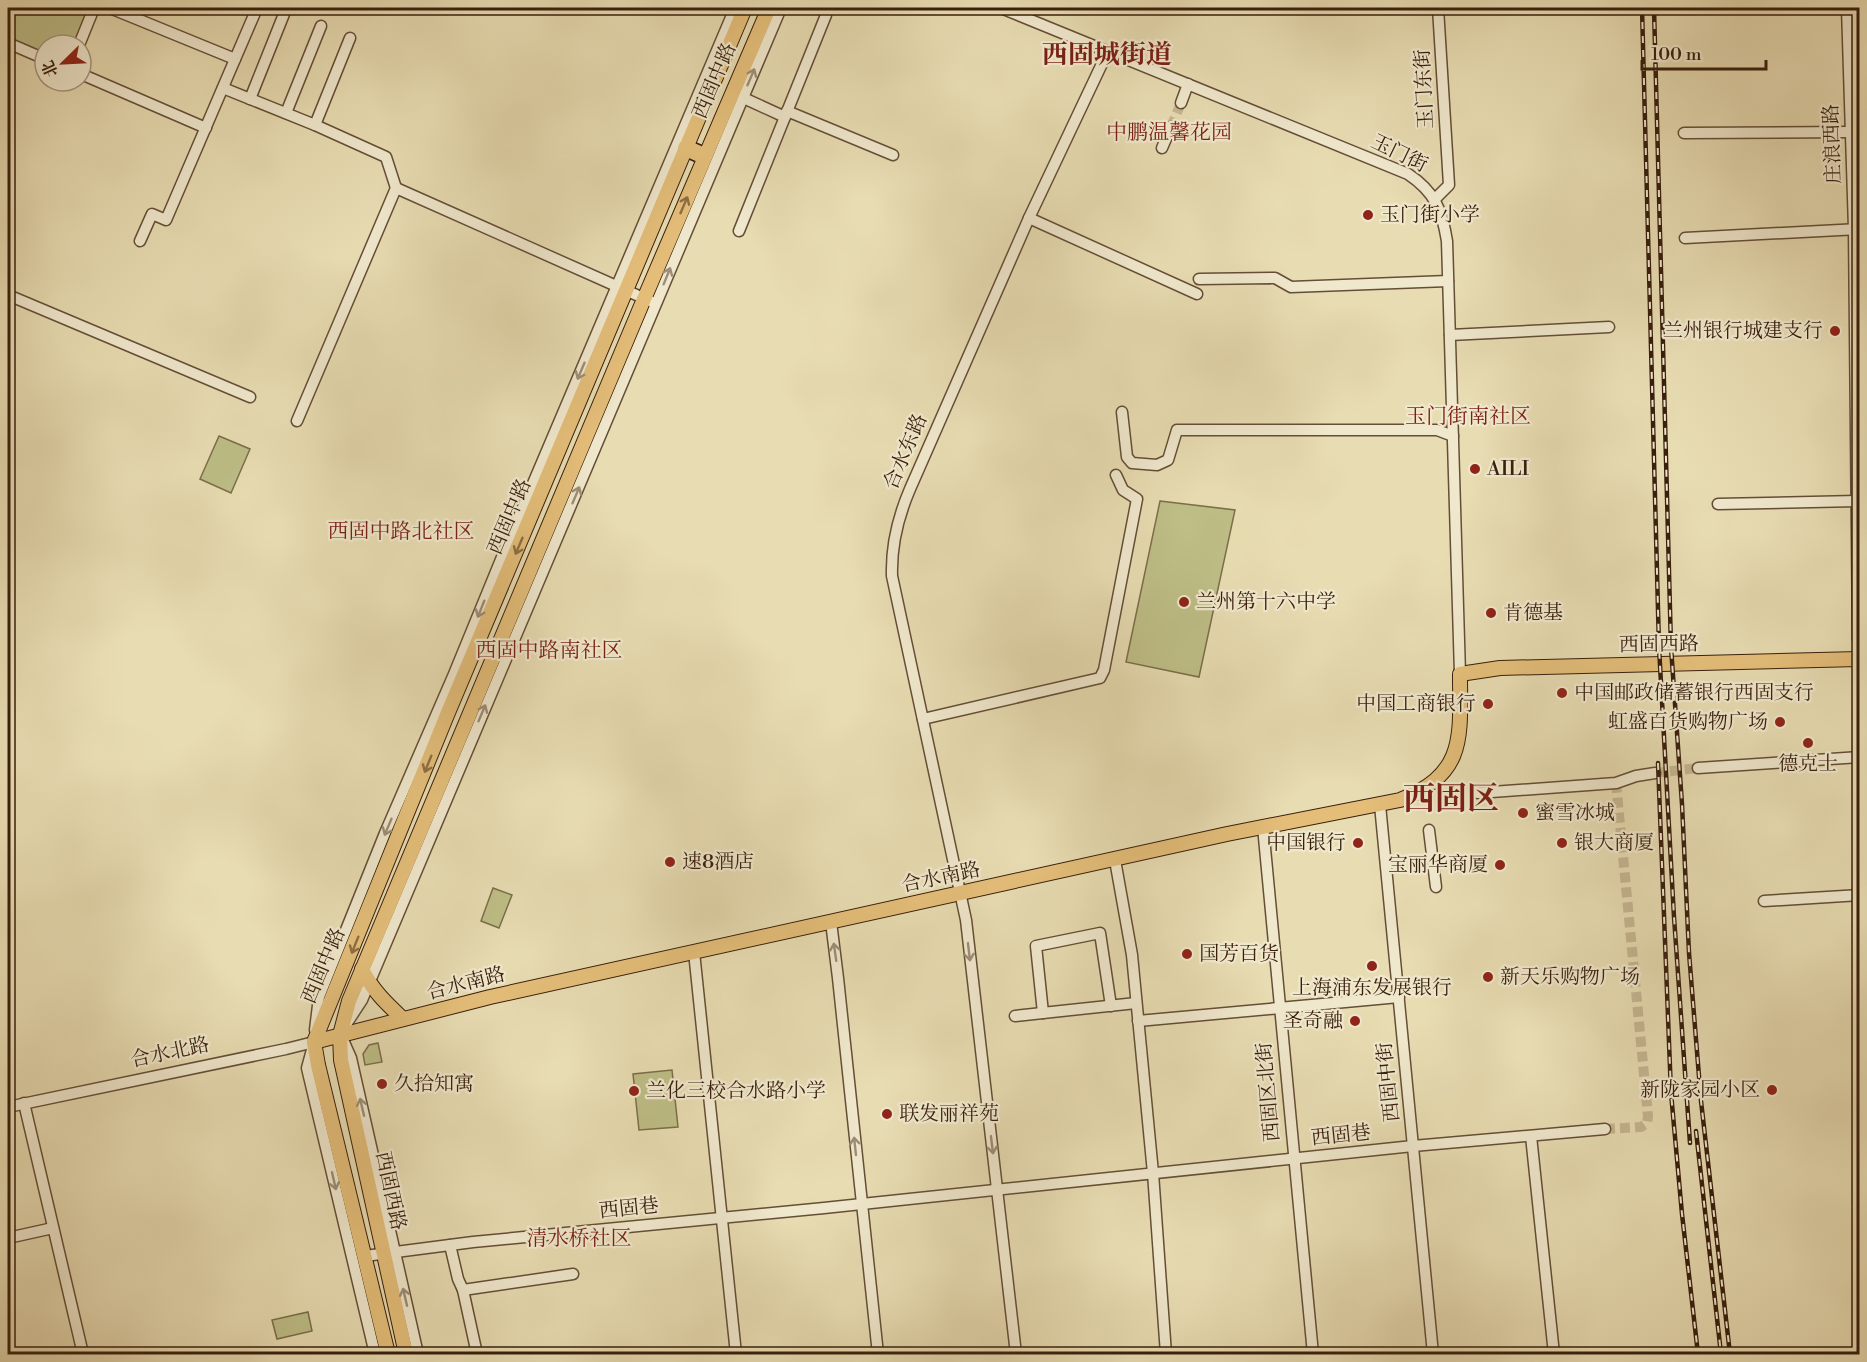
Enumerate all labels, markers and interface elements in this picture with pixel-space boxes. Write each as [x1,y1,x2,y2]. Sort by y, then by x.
north arrow [33,33,93,93]
scale bar [1642,33,1766,71]
street label: 西固中路 [688,39,742,123]
district label: 西固城街道 [1042,39,1172,71]
text: 100 m [1651,43,1702,66]
street label: 玉门东街 [1410,48,1440,130]
text: 北 [38,57,63,80]
one-way arrow [746,69,757,87]
street label: 庄浪西路 [1819,104,1847,184]
district label: 中鹏温馨花园 [1106,120,1232,146]
street label: 玉门街 [1367,130,1431,178]
one-way arrow [678,197,690,215]
place label: 玉门街小学 [1380,203,1480,228]
marker: 玉门街小学 [1361,208,1375,222]
one-way arrow [662,268,673,286]
place label: 兰州银行城建支行 [1663,319,1823,344]
marker: 兰州银行城建支行 [1828,324,1842,338]
one-way arrow [575,361,586,380]
district label: 玉门街南社区 [1405,404,1531,430]
street label: 合水东路 [879,410,933,494]
place label: AILI [1486,457,1530,482]
marker: AILI [1468,462,1482,476]
street label: 西固中路 [483,475,537,559]
one-way arrow [571,486,582,504]
district label: 西固中路北社区 [328,519,475,545]
one-way arrow [513,536,524,554]
place label: 兰州第十六中学 [1196,590,1336,615]
marker: 兰州第十六中学 [1177,595,1191,609]
one-way arrow [475,599,486,617]
place label: 肯德基 [1503,601,1563,626]
marker: 肯德基 [1484,606,1498,620]
street label: 西固西路 [1619,632,1699,658]
district label: 西固中路南社区 [476,638,623,664]
place label: 中国邮政储蓄银行西固支行 [1574,681,1814,706]
marker: 中国邮政储蓄银行西固支行 [1555,686,1569,700]
place label: 中国工商银行 [1356,692,1476,717]
marker: 中国工商银行 [1481,697,1495,711]
one-way arrow [478,704,489,722]
place label: 虹盛百货购物广场 [1608,710,1768,735]
marker: 虹盛百货购物广场 [1773,715,1787,729]
marker: 德克士 [1801,736,1815,750]
place label: 德克士 [1778,752,1838,777]
one-way arrow [421,754,432,773]
district label: 西固区 [1403,779,1499,819]
place label: 蜜雪冰城 [1535,801,1615,826]
marker: 蜜雪冰城 [1516,806,1530,820]
one-way arrow [382,817,393,835]
place label: 中国银行 [1266,831,1346,856]
place label: 银大商厦 [1574,831,1654,856]
marker: 中国银行 [1351,836,1365,850]
marker: 银大商厦 [1555,836,1569,850]
place label: 速8酒店 [682,850,754,875]
place label: 宝丽华商厦 [1388,853,1488,878]
marker: 速8酒店 [663,855,677,869]
street label: 合水南路 [899,857,983,899]
marker: 宝丽华商厦 [1493,858,1507,872]
street label: 西固中路 [297,924,351,1008]
one-way arrow [349,935,360,954]
one-way arrow [964,941,975,961]
one-way arrow [829,942,840,962]
place label: 国芳百货 [1199,942,1279,967]
marker: 国芳百货 [1180,947,1194,961]
marker: 上海浦东发展银行 [1365,959,1379,973]
street label: 合水南路 [424,962,508,1006]
place label: 新天乐购物广场 [1500,965,1640,990]
marker: 新天乐购物广场 [1481,970,1495,984]
place label: 上海浦东发展银行 [1292,976,1452,1001]
place label: 圣奇融 [1283,1009,1343,1034]
marker: 圣奇融 [1348,1014,1362,1028]
street label: 合水北路 [128,1032,212,1074]
street label: 西固区北街 [1252,1041,1286,1143]
street label: 西固中街 [1372,1041,1406,1123]
place label: 久拾知寓 [394,1072,474,1097]
marker: 久拾知寓 [375,1077,389,1091]
place label: 新陇家园小区 [1640,1078,1760,1103]
place label: 兰化三校合水路小学 [646,1079,826,1104]
marker: 新陇家园小区 [1765,1083,1779,1097]
marker: 兰化三校合水路小学 [627,1084,641,1098]
one-way arrow [355,1098,367,1117]
place label: 联发丽祥苑 [899,1102,999,1127]
marker: 联发丽祥苑 [880,1107,894,1121]
street label: 西固巷 [1310,1120,1372,1152]
one-way arrow [987,1135,998,1155]
one-way arrow [849,1136,860,1156]
street label: 西固西路 [369,1149,411,1233]
one-way arrow [328,1171,340,1190]
street label: 西固巷 [598,1193,660,1225]
district label: 清水桥社区 [527,1226,632,1252]
one-way arrow [399,1288,410,1308]

